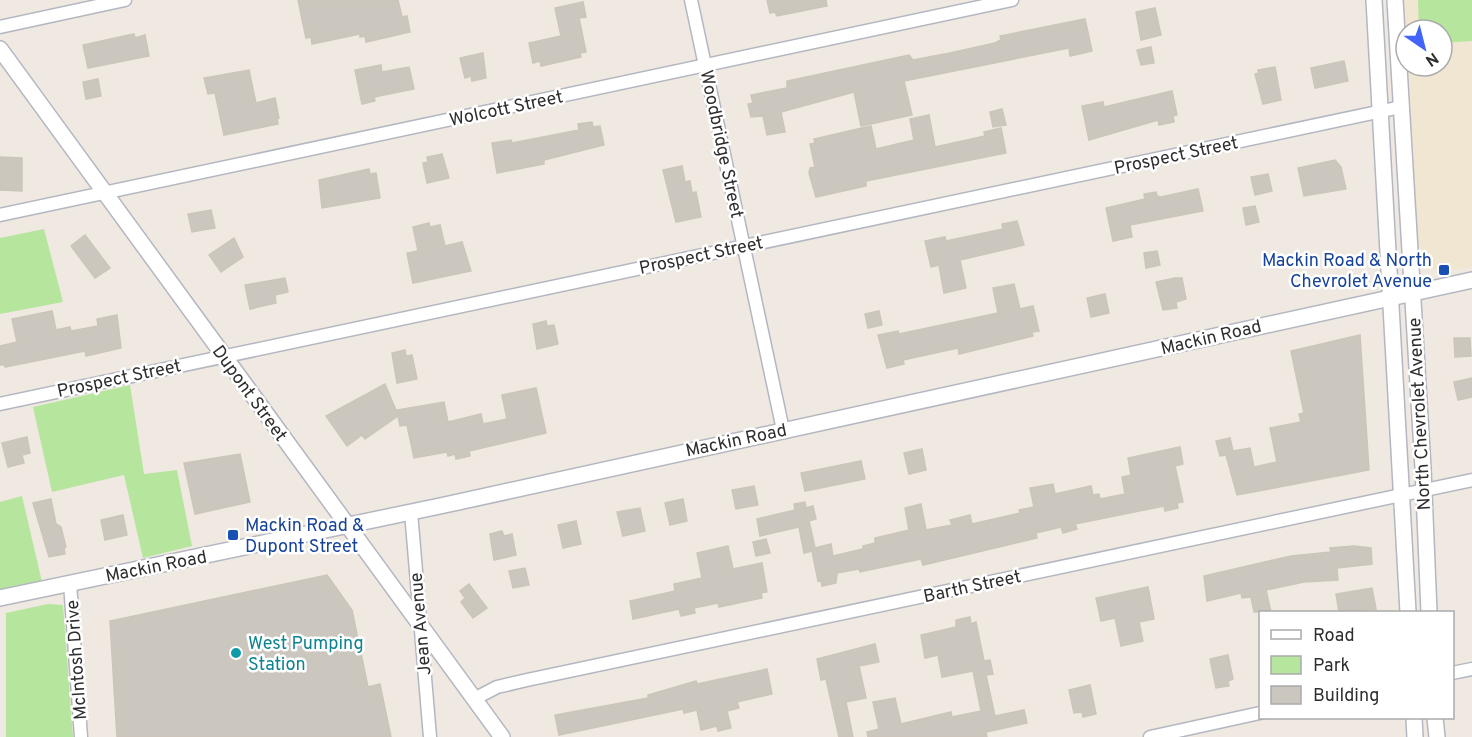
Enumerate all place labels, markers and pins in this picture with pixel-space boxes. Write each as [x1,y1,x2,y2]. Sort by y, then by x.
place label: Mackin Road & North Chevrolet Avenue [1262,250,1432,294]
marker: Mackin Road & North Chevrolet Avenue [1437,263,1451,277]
place label: Mackin Road & Dupont Street [245,515,364,559]
marker: Mackin Road & Dupont Street [226,528,240,542]
place label: West Pumping Station [248,633,364,677]
marker: West Pumping Station [229,646,243,660]

